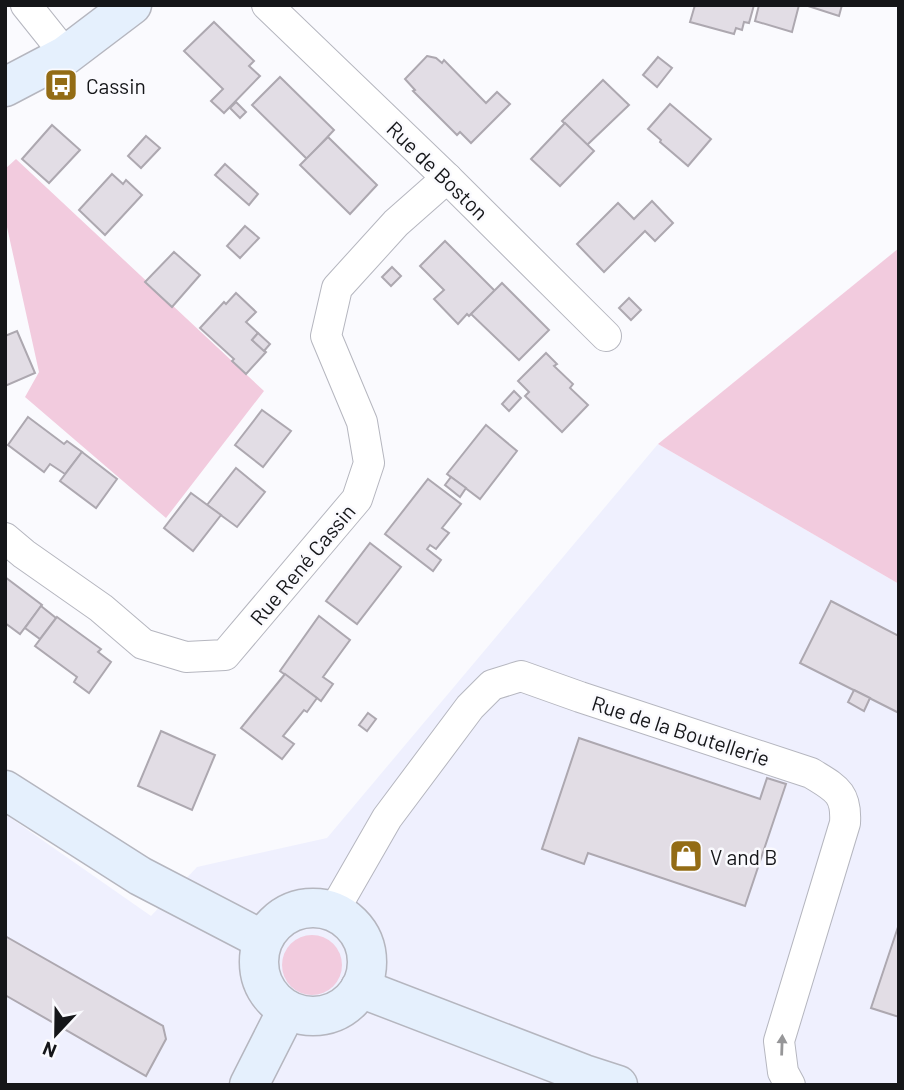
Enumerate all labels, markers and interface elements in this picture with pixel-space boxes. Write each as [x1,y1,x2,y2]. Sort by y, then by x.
bus stop icon: Cassin [42,66,80,104]
place label: Cassin [86,73,146,98]
street label: Rue de Boston [382,115,494,225]
street label: Rue René Cassin [244,499,360,629]
street label: Rue de la Boutellerie [589,689,773,771]
shop icon: V and B [667,837,705,875]
place label: V and B [710,844,777,869]
north arrow [21,999,91,1069]
one-way arrow [776,1034,787,1056]
text: N [39,1037,60,1063]

